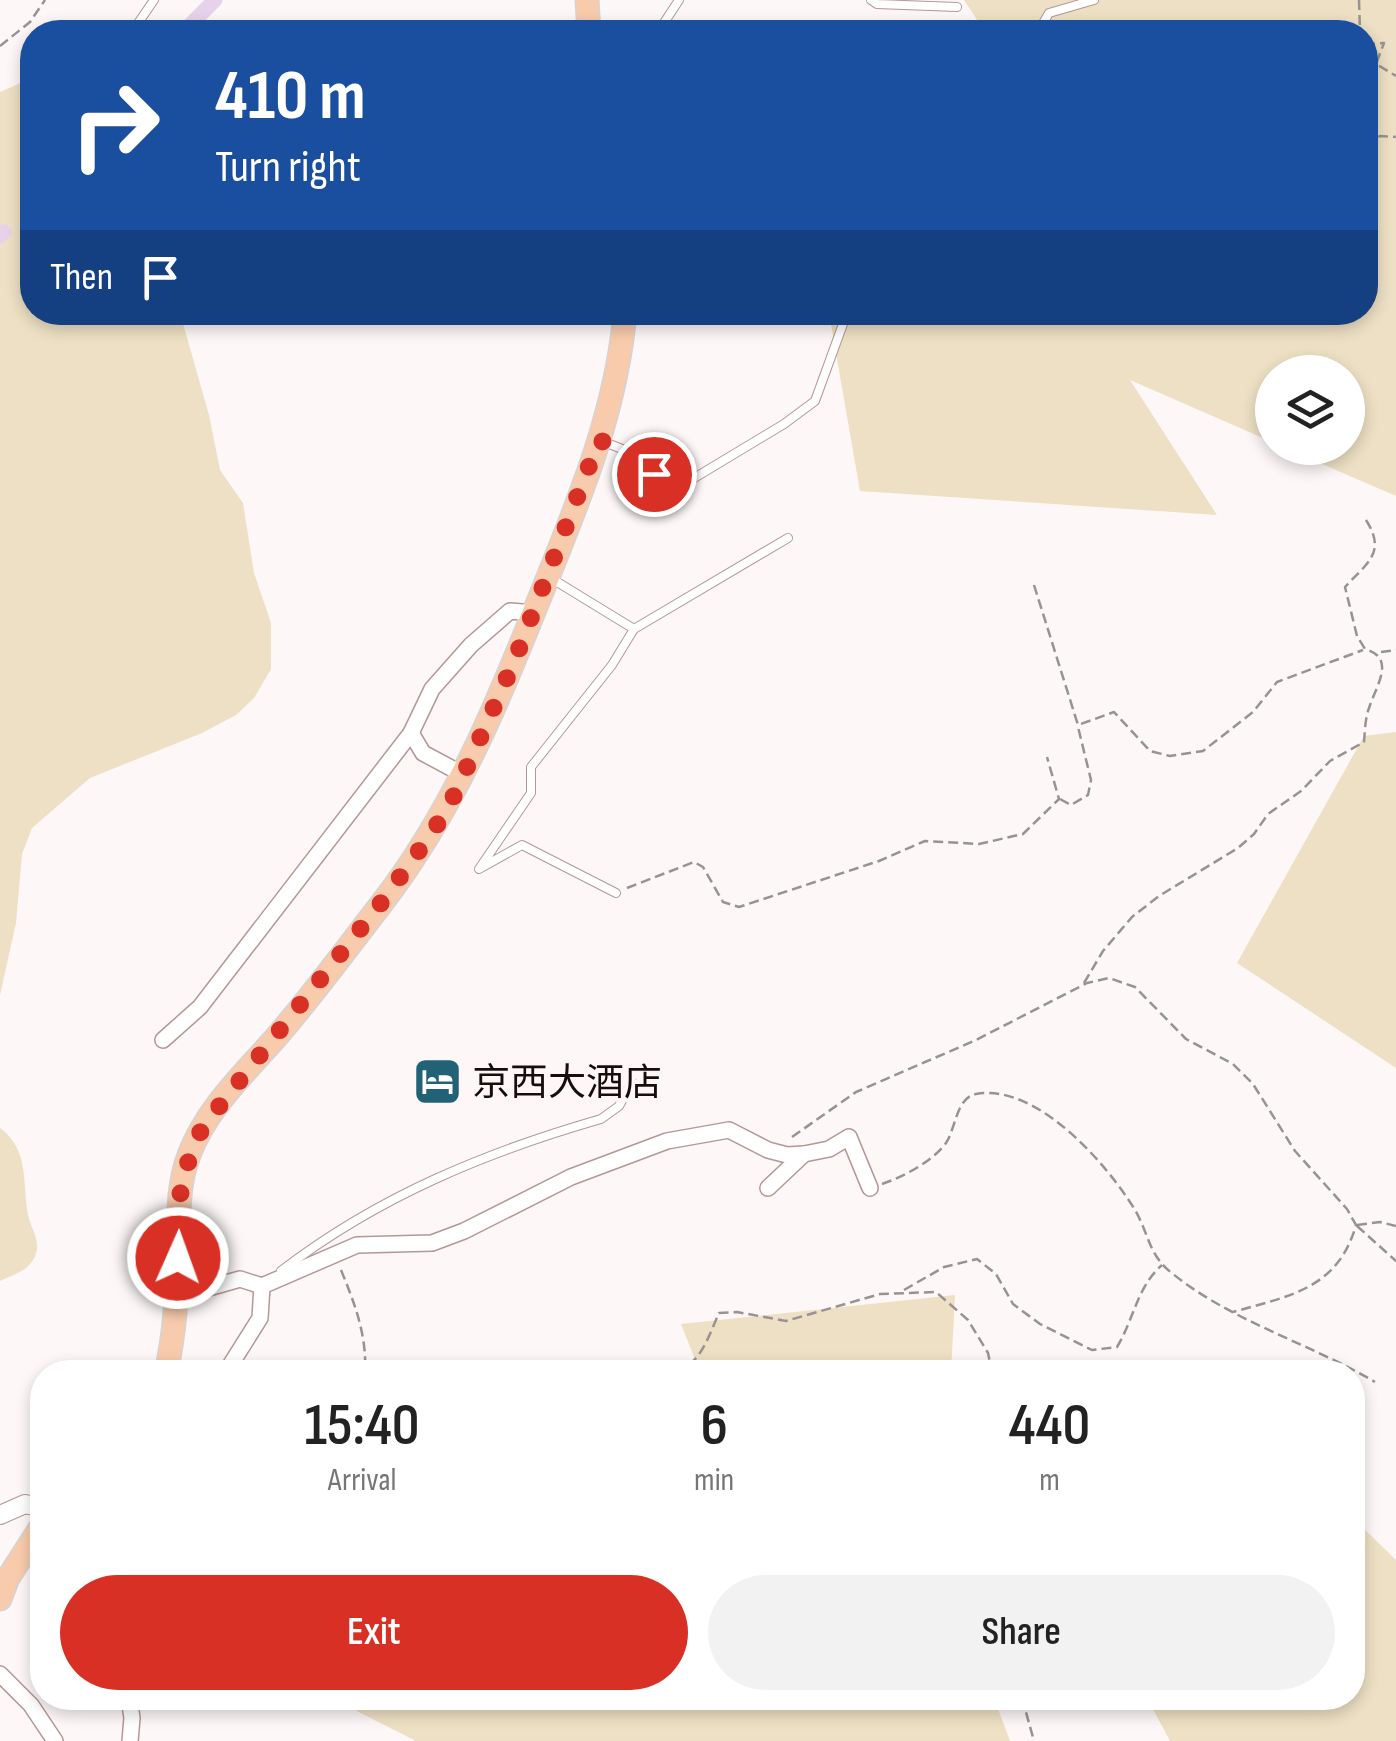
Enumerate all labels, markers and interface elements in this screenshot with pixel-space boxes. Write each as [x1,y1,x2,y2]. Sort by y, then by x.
text: 410 m [215,55,366,139]
icon: right [50,60,180,190]
text: Turn right [215,140,361,195]
icon: arrive [133,250,188,305]
text: Then [50,255,113,300]
map controls [1255,355,1365,465]
button: layers [1255,355,1365,465]
pin [612,432,697,517]
icon: arrive [627,447,682,502]
hotel icon: 京西大酒店 [411,1056,463,1108]
place label: 京西大酒店 [472,1061,662,1106]
position arrow [126,1206,230,1310]
text: 15:40 [305,1390,420,1462]
text: 6 [700,1390,728,1462]
text: 440 [1009,1390,1090,1462]
text: Arrival [328,1461,396,1500]
text: min [694,1461,734,1500]
text: m [1039,1461,1060,1500]
button: Exit [60,1575,688,1690]
button: Share [708,1575,1335,1690]

